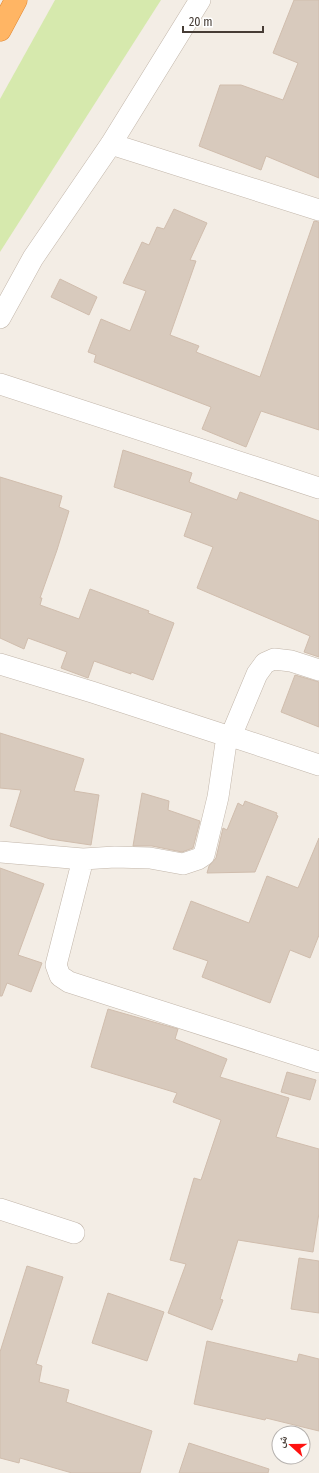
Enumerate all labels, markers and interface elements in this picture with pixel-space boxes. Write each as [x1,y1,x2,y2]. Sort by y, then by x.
scale bar [183,8,263,34]
text: 20 m [189,15,213,29]
north arrow [271,1425,311,1465]
text: ش [274,1434,291,1450]

